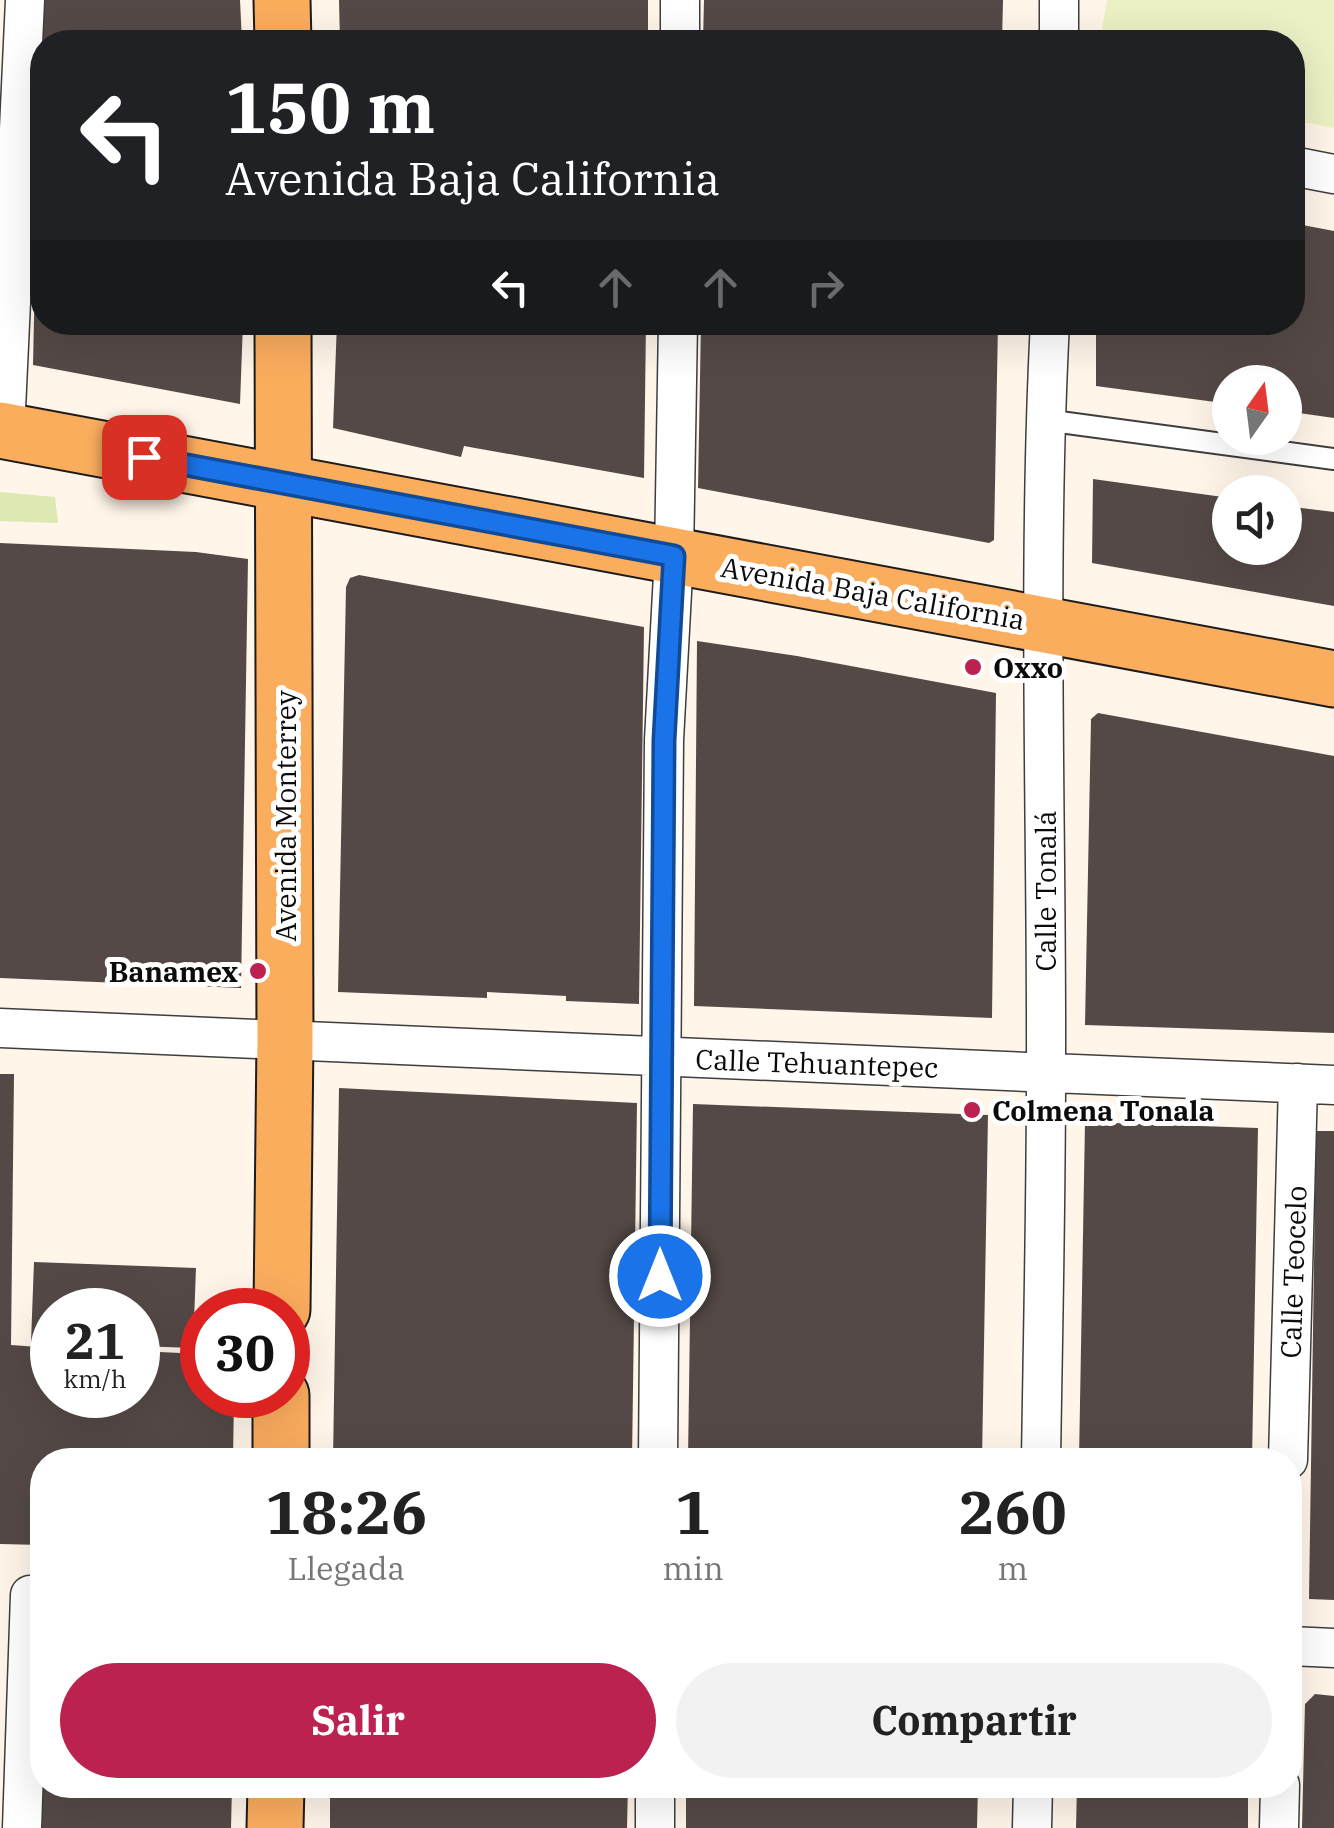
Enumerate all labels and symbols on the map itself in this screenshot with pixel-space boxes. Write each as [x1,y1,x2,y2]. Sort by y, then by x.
north arrow [1212,365,1302,455]
pin [102,415,187,500]
street label: Avenida Baja California [718,548,1028,638]
place label: Oxxo [993,649,1063,686]
marker: Oxxo [962,656,984,678]
street label: Avenida Monterrey [267,690,304,942]
street label: Calle Tonalá [1027,810,1064,972]
place label: Banamex [109,953,239,990]
marker: Banamex [247,960,269,982]
street label: Calle Tehuantepec [695,1040,939,1086]
place label: Colmena Tonala [992,1092,1214,1129]
marker: Colmena Tonala [961,1099,983,1121]
street label: Calle Teocelo [1271,1185,1315,1359]
position arrow [608,1224,712,1328]
speed limit sign: 30 [180,1288,310,1418]

